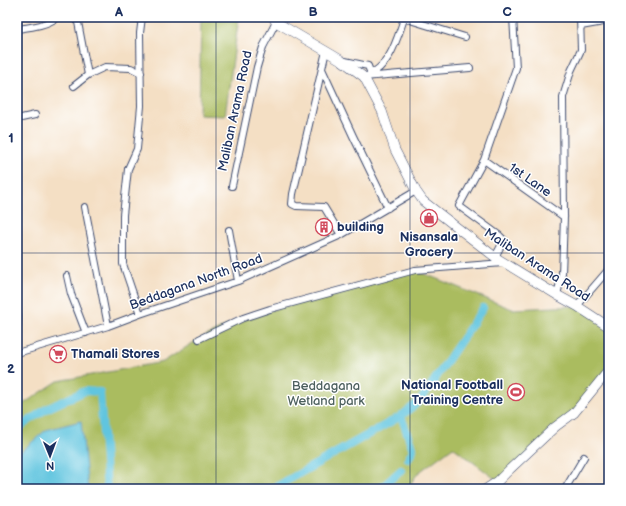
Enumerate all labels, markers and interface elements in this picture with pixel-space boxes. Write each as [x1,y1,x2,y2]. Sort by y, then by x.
text: A [114,4,123,20]
text: B [308,4,318,20]
text: C [502,4,512,20]
street label: Maliban Arama Road [214,49,256,173]
text: 1 [8,130,14,146]
street label: 1st Lane [506,160,555,201]
shop icon: Nisansala Grocery [419,208,439,228]
building icon: building [314,217,334,237]
place label: building [337,219,384,235]
street label: Maliban Arama Road [481,225,593,305]
place label: Nisansala Grocery [400,229,458,260]
street label: Beddagana North Road [127,251,265,313]
supermarket icon: Thamali Stores [48,344,68,364]
place label: Thamali Stores [71,346,160,362]
text: 2 [7,361,15,377]
place label: National Football Training Centre [401,377,504,408]
park label: Beddagana Wetland park [287,378,365,409]
sports icon: National Football Training Centre [506,382,526,402]
north arrow [30,436,70,476]
text: N [46,459,54,472]

